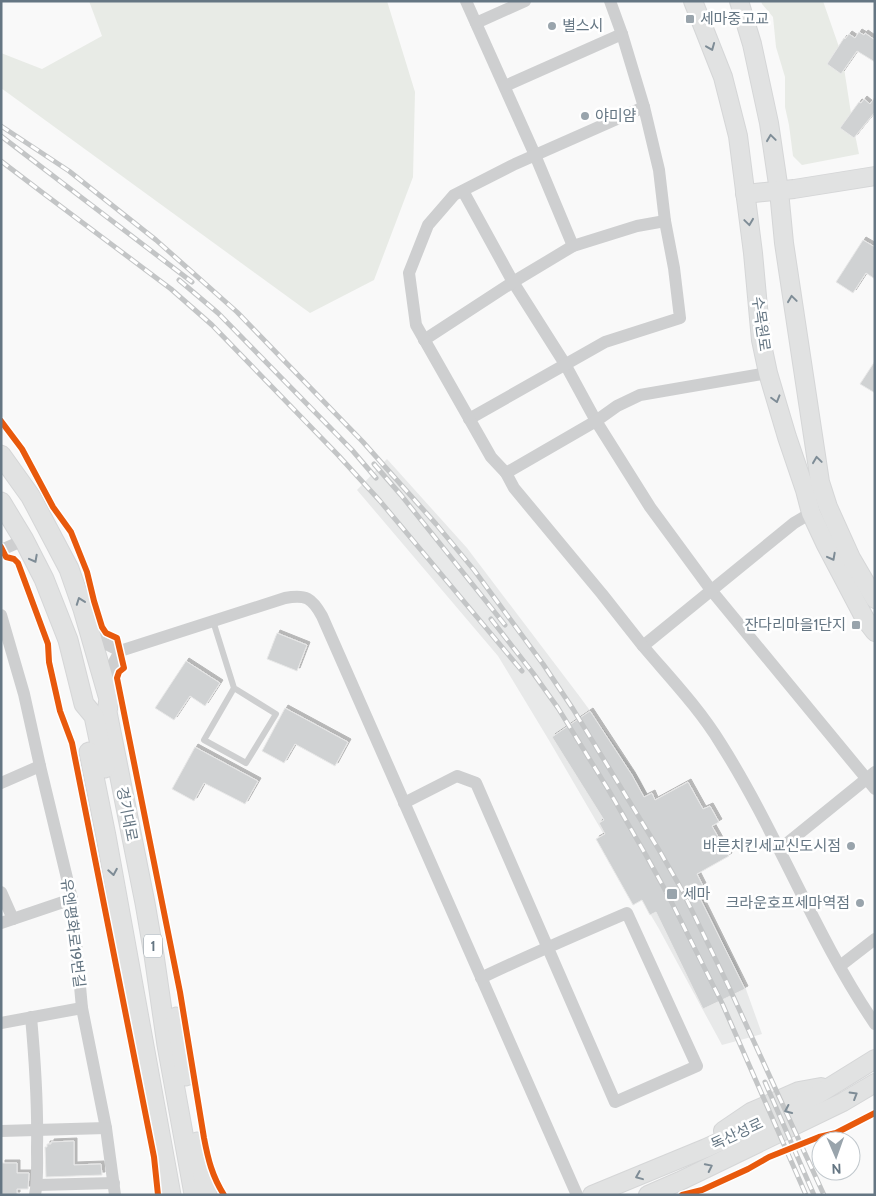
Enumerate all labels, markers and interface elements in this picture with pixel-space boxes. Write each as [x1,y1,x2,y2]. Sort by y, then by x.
place label: 세마중고교 [700,10,769,28]
marker: 세마중고교 [684,13,696,25]
place label: 별스시 [562,17,603,35]
marker: 별스시 [546,20,558,32]
one-way arrow [705,42,715,51]
place label: 야미얌 [595,107,637,125]
marker: 야미얌 [579,110,591,122]
one-way arrow [767,134,777,142]
one-way arrow [743,218,754,226]
street label: 수목원로 [748,295,774,353]
one-way arrow [787,295,797,303]
one-way arrow [770,395,780,403]
one-way arrow [812,455,823,463]
one-way arrow [826,552,836,561]
one-way arrow [28,554,38,563]
one-way arrow [76,598,86,606]
place label: 잔다리마을1단지 [745,616,846,634]
marker: 잔다리마을1단지 [850,619,862,631]
street label: 경기대로 [113,785,141,843]
place label: 바른치킨세교신도시점 [703,837,841,855]
marker: 바른치킨세교신도시점 [845,840,857,852]
one-way arrow [107,868,117,876]
street label: 유엔평화로19번길 [57,877,89,989]
place label: 세마 [683,885,711,903]
marker: 세마 [665,887,679,901]
place label: 크라운호프세마역점 [726,894,850,912]
marker: 크라운호프세마역점 [854,897,866,909]
road number: 1 [144,934,162,958]
one-way arrow [849,1092,858,1102]
one-way arrow [784,1104,793,1115]
street label: 독산성로 [708,1114,766,1154]
north arrow [811,1131,861,1181]
text: N [831,1160,842,1178]
one-way arrow [704,1163,713,1174]
one-way arrow [635,1169,644,1180]

